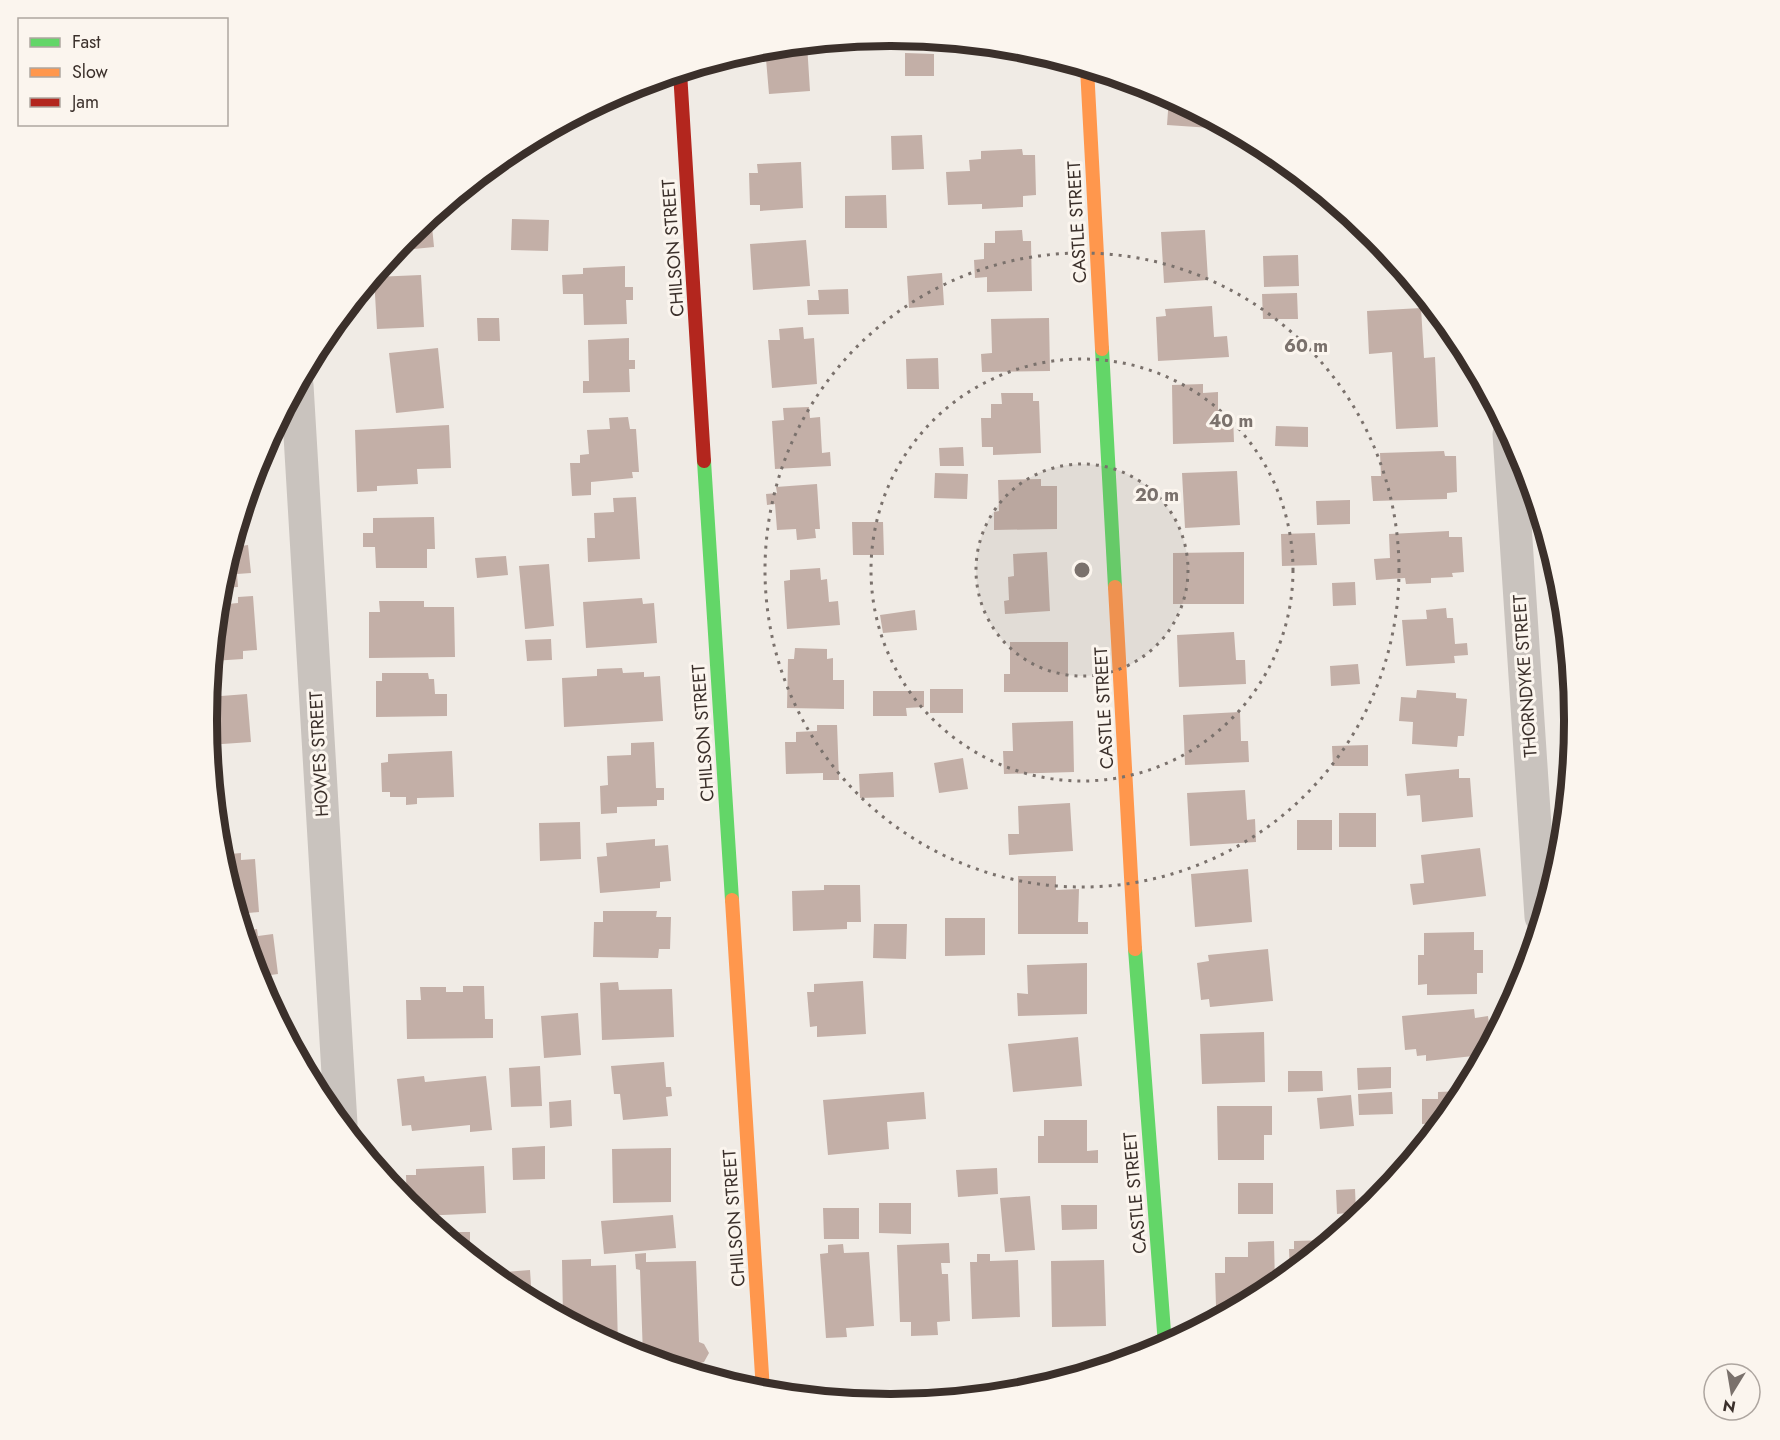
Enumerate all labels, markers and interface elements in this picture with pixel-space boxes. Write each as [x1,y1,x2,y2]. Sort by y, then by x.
legend [18,18,228,126]
text: Fast [72,29,101,55]
text: Slow [72,59,109,85]
text: Jam [70,89,99,115]
street label: CASTLE STREET [1061,160,1093,284]
street label: CHILSON STREET [655,178,691,318]
text: 60 m [1284,333,1328,359]
text: 40 m [1209,408,1253,434]
text: 20 m [1135,482,1179,508]
centre of rings [1072,560,1092,580]
street label: THORNDYKE STREET [1506,593,1544,758]
street label: CASTLE STREET [1088,646,1120,770]
street label: CHILSON STREET [685,663,721,803]
street label: HOWES STREET [303,690,335,818]
street label: CASTLE STREET [1117,1130,1153,1255]
street label: CHILSON STREET [716,1148,752,1288]
north arrow [1702,1362,1762,1422]
text: N [1721,1394,1738,1419]

